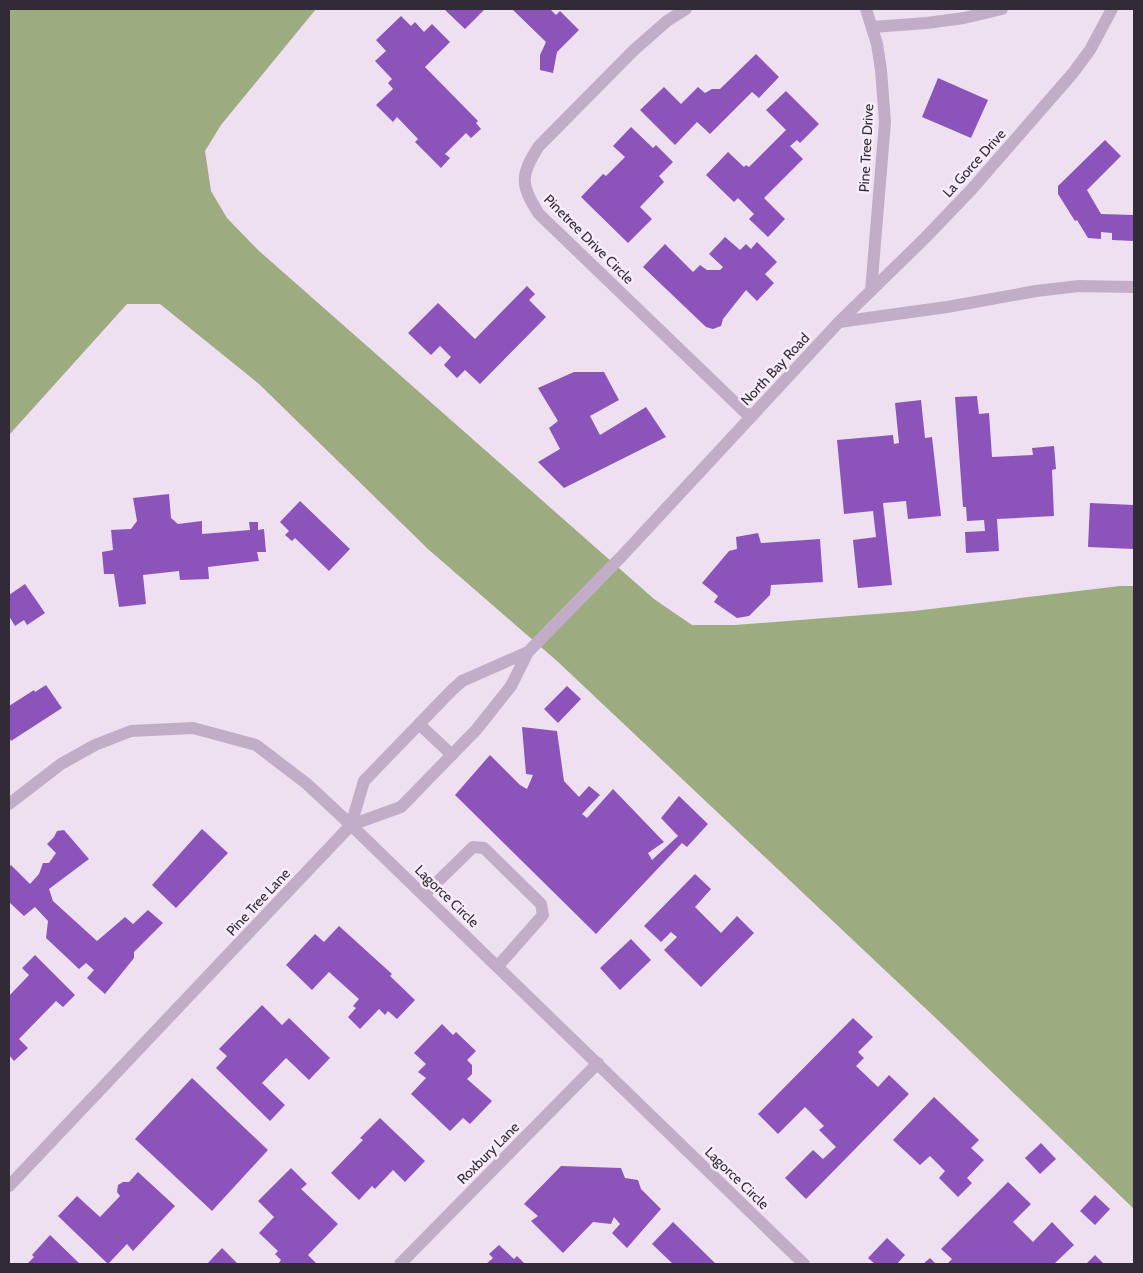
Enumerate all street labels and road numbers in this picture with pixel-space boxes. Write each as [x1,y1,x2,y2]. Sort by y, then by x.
street label: Pine Tree Drive [855,103,877,193]
street label: La Gorce Drive [938,125,1010,201]
street label: Pinetree Drive Circle [540,190,638,288]
street label: North Bay Road [737,329,813,409]
street label: Lagorce Circle [411,861,483,931]
street label: Pine Tree Lane [222,865,294,939]
street label: Roxbury Lane [453,1118,523,1188]
street label: Lagorce Circle [701,1143,773,1213]

